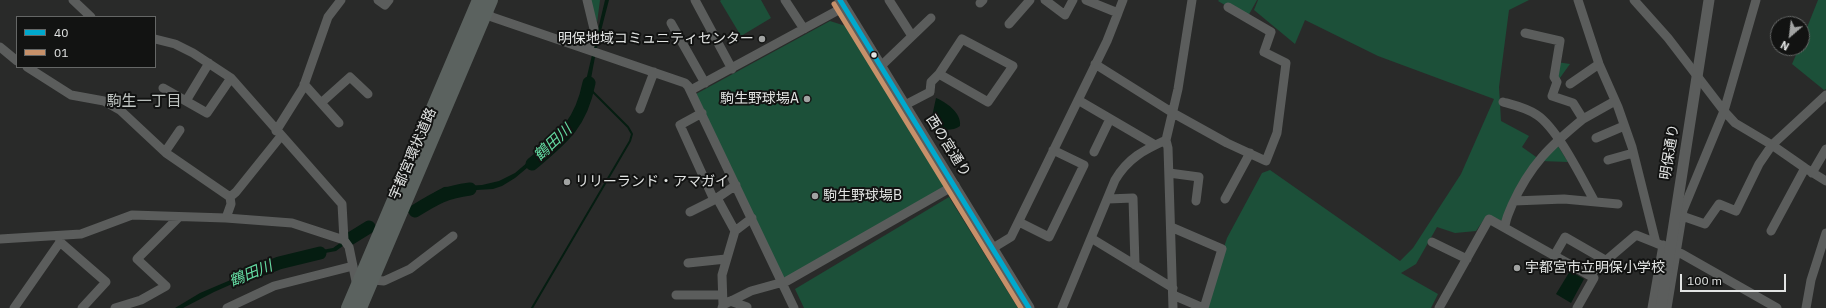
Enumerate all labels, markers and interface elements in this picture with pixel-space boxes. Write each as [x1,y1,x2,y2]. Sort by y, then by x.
legend [16,16,156,68]
north arrow [1770,16,1810,56]
text: 40 [54,25,68,40]
place label: 明保地域コミュニティセンター [558,31,754,47]
marker: 明保地域コミュニティセンター [757,34,767,44]
text: N [1778,38,1792,54]
text: 01 [54,45,68,60]
unlabelled marker [869,50,879,60]
place label: 駒生野球場A [720,91,799,107]
district label: 駒生一丁目 [107,93,181,111]
marker: 駒生野球場A [802,94,812,104]
street label: 宇都宮環状道路 [386,106,440,202]
street label: 西の宮通り [922,112,974,180]
water label: 鶴田川 [530,121,576,165]
street label: 明保通り [1657,123,1683,181]
place label: リリーランド・アマガイ [575,174,729,190]
marker: リリーランド・アマガイ [562,177,572,187]
place label: 駒生野球場B [823,188,902,204]
marker: 駒生野球場B [810,191,820,201]
water label: 鶴田川 [227,257,275,291]
place label: 宇都宮市立明保小学校 [1525,260,1665,276]
marker: 宇都宮市立明保小学校 [1512,263,1522,273]
scale bar [1682,266,1788,292]
text: 100 m [1687,273,1722,288]

